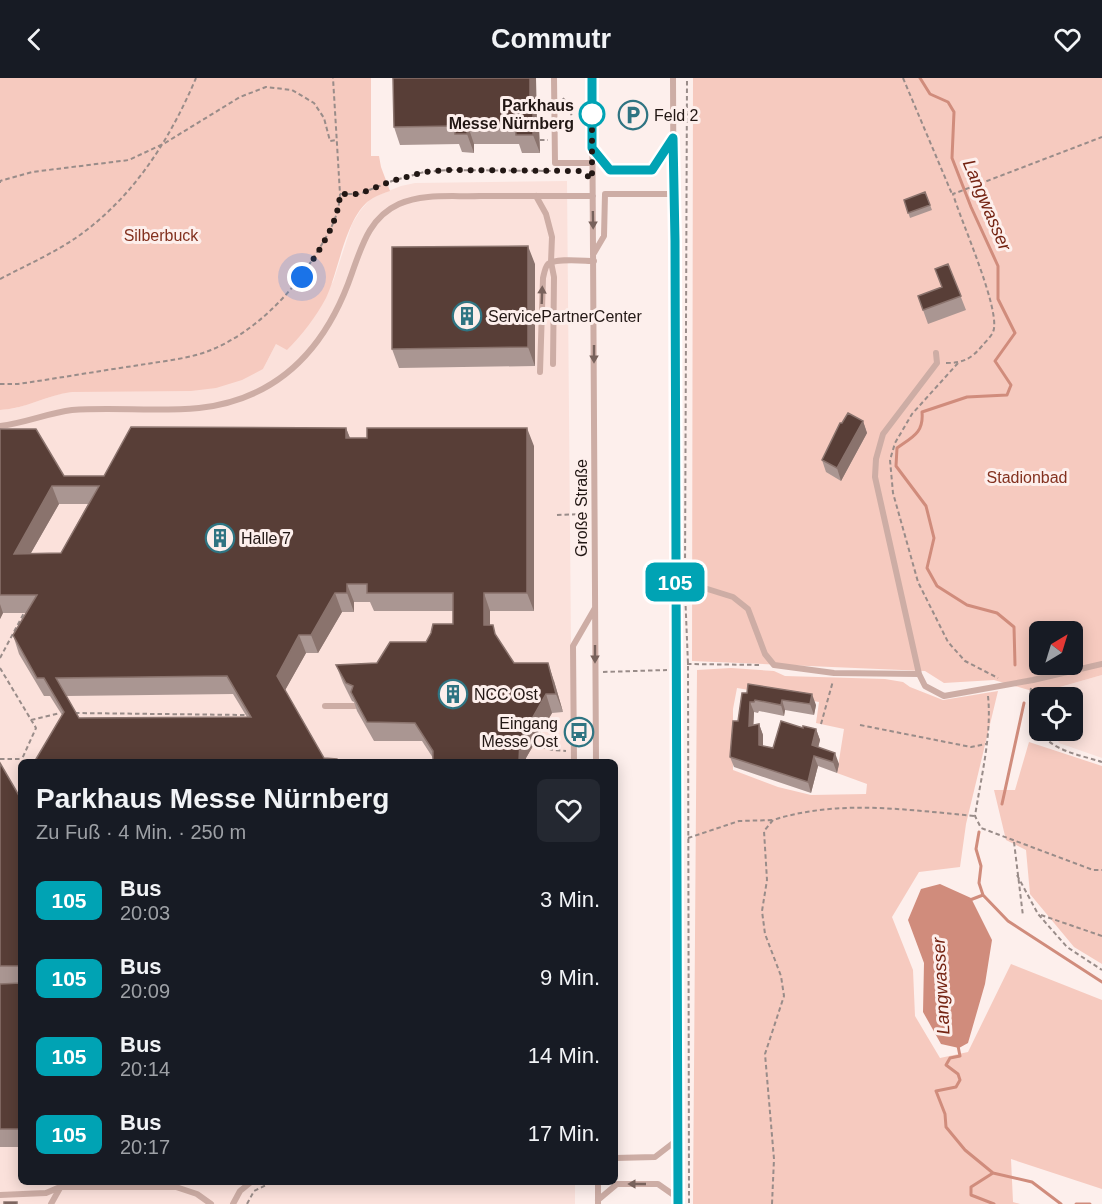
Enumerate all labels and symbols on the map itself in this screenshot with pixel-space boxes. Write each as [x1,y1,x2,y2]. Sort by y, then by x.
place label: Parkhaus Messe Nürnberg [449,97,574,132]
parking icon: Feld 2 [617,99,649,131]
marker: Parkhaus Messe Nürnberg [579,101,605,127]
place label: Feld 2 [654,107,699,124]
water label: Langwasser [959,156,1016,255]
one-way arrow [589,211,598,230]
park label: Silberbuck [124,227,199,244]
your location [287,262,317,292]
one-way arrow [538,285,547,304]
building icon: ServicePartnerCenter [451,300,483,332]
place label: ServicePartnerCenter [488,308,643,325]
one-way arrow [590,344,599,363]
street label: Große Straße [573,459,590,557]
park label: Stadionbad [987,469,1067,486]
building icon: Halle 7 [204,522,236,554]
place label: Halle 7 [241,530,291,547]
line badge: 105 [640,562,710,602]
north arrow [1029,621,1083,675]
one-way arrow [590,644,600,663]
building icon: NCC Ost [437,678,469,710]
place label: NCC Ost [474,686,539,703]
place label: Eingang Messe Ost [482,715,559,750]
bus stop icon: Eingang Messe Ost [563,716,595,748]
water label: Langwasser [928,936,954,1035]
one-way arrow [628,1179,647,1189]

